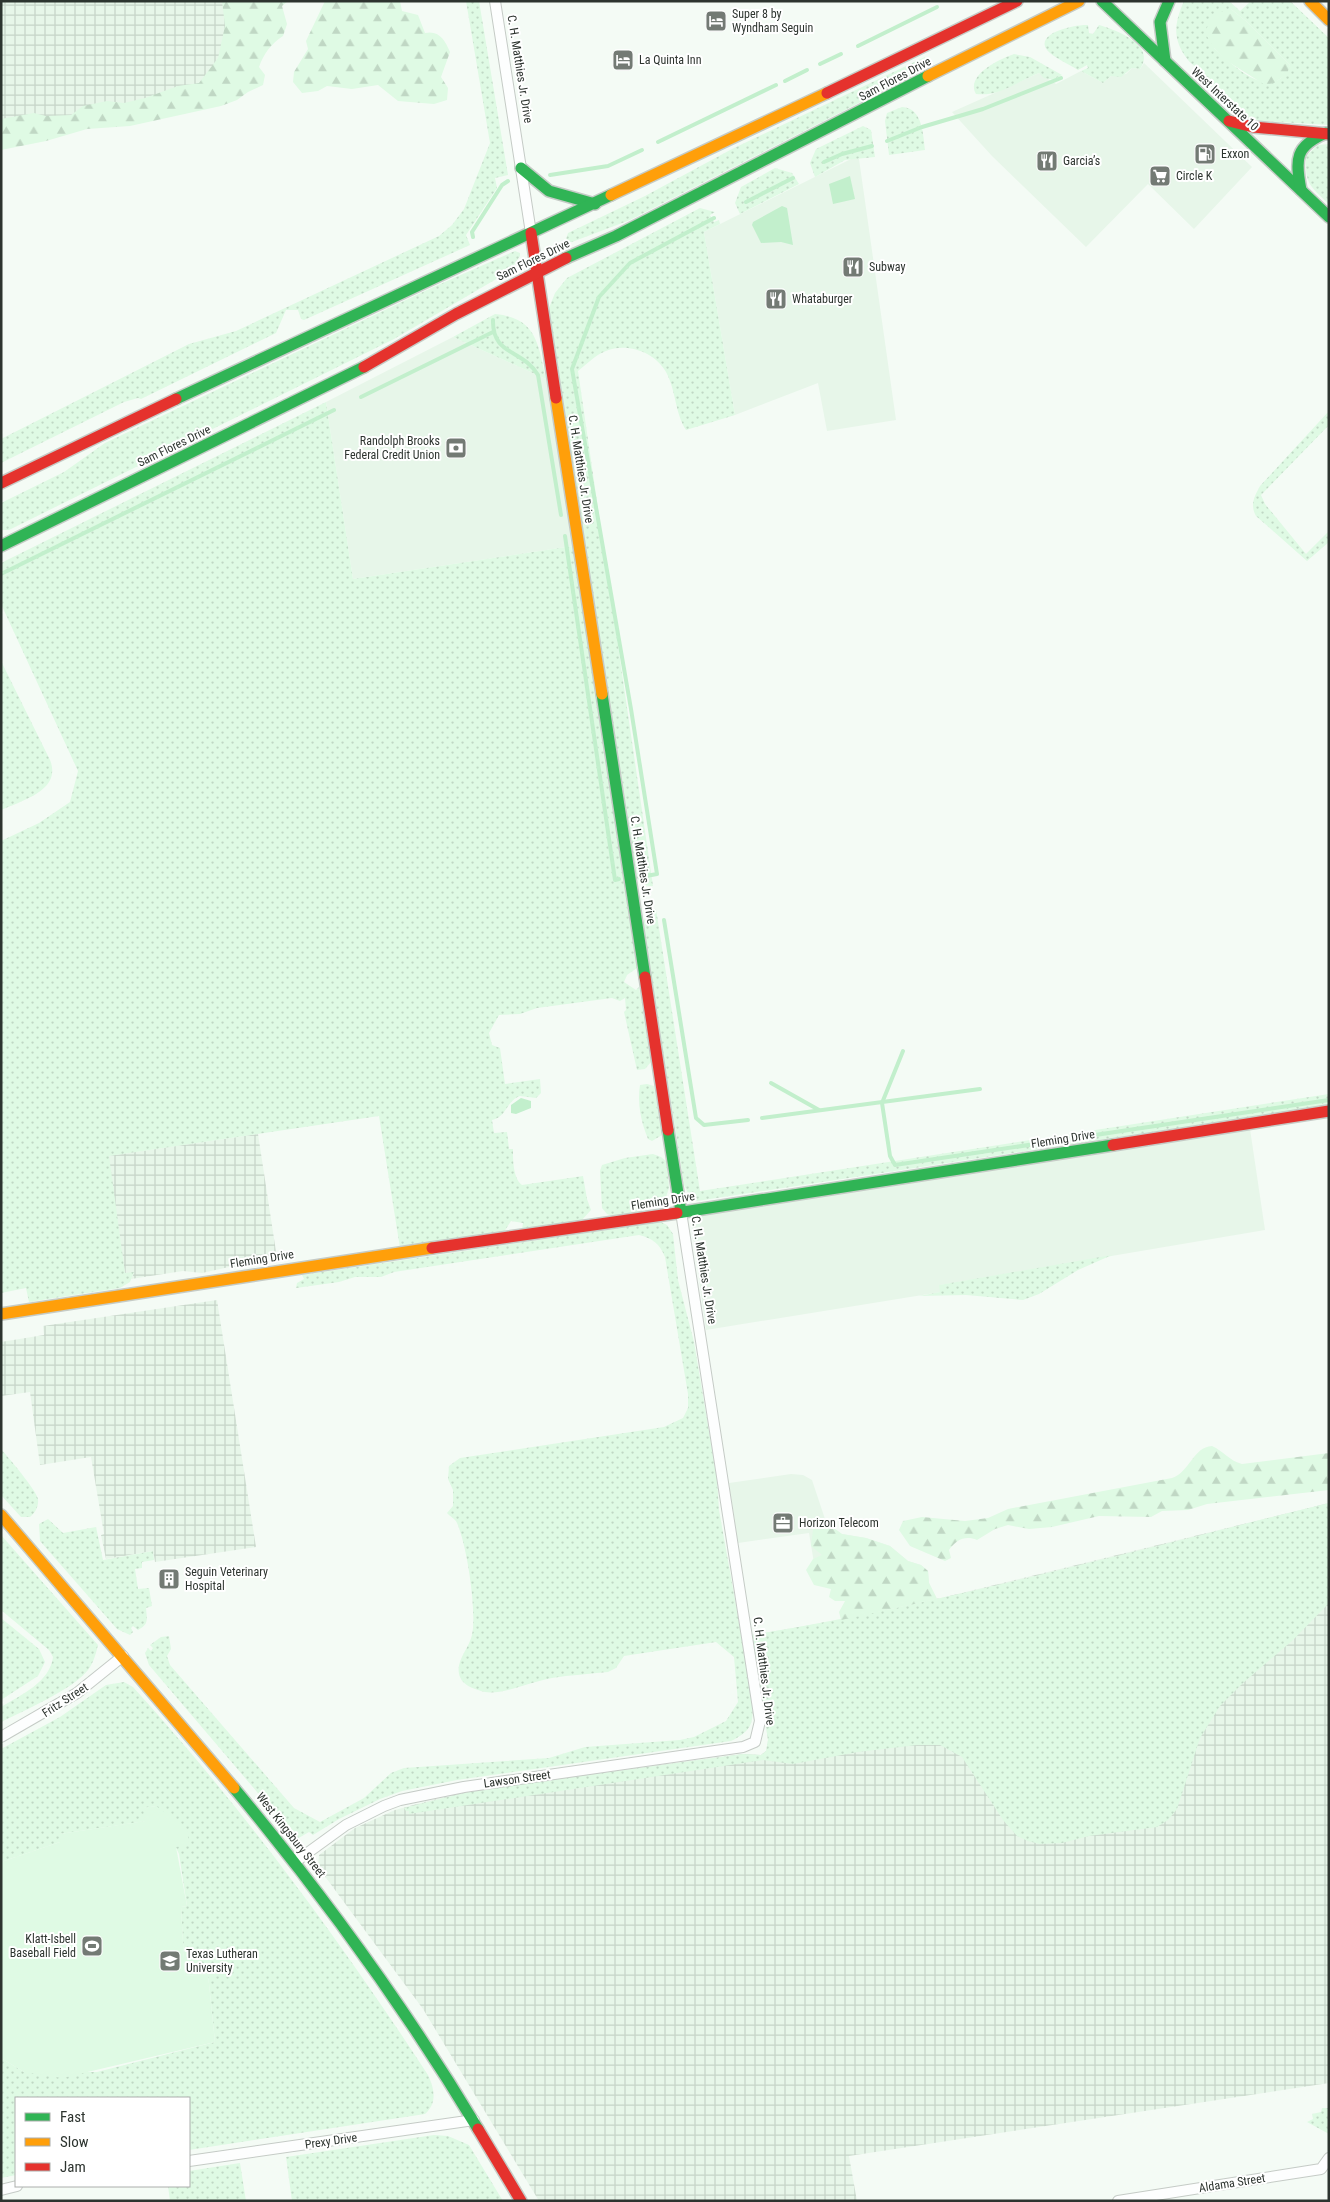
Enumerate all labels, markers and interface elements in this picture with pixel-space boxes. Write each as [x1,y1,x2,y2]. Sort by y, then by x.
place label: Super 8 by Wyndham Seguin [732,7,814,35]
hotel icon: Super 8 by Wyndham Seguin [704,9,728,33]
street label: C. H. Matthies Jr. Drive [505,14,535,124]
hotel icon: La Quinta Inn [611,48,635,72]
place label: La Quinta Inn [639,53,702,67]
street label: Sam Flores Drive [857,54,934,104]
street label: West Interstate 10 [1189,64,1261,134]
fuel station icon: Exxon [1193,142,1217,166]
place label: Exxon [1221,147,1249,161]
restaurant icon: Garcia’s [1035,149,1059,173]
place label: Garcia’s [1063,154,1100,168]
supermarket icon: Circle K [1148,164,1172,188]
place label: Circle K [1176,169,1213,183]
street label: Sam Flores Drive [494,236,572,284]
restaurant icon: Subway [841,255,865,279]
place label: Subway [869,260,905,274]
restaurant icon: Whataburger [764,287,788,311]
place label: Whataburger [792,292,853,306]
street label: C. H. Matthies Jr. Drive [566,414,596,524]
street label: Sam Flores Drive [135,422,213,470]
place label: Randolph Brooks Federal Credit Union [344,434,440,462]
bank icon: Randolph Brooks Federal Credit Union [444,436,468,460]
street label: C. H. Matthies Jr. Drive [628,815,658,925]
street label: Fleming Drive [1030,1127,1096,1151]
street label: Fleming Drive [630,1189,696,1213]
street label: C. H. Matthies Jr. Drive [689,1215,719,1325]
street label: Fleming Drive [229,1247,295,1271]
office icon: Horizon Telecom [771,1511,795,1535]
place label: Horizon Telecom [799,1516,879,1530]
place label: Seguin Veterinary Hospital [185,1565,268,1593]
building icon: Seguin Veterinary Hospital [157,1567,181,1591]
street label: C. H. Matthies Jr. Drive [750,1616,778,1726]
street label: Fritz Street [39,1680,91,1720]
street label: Lawson Street [483,1767,552,1791]
street label: West Kingsbury Street [253,1790,329,1881]
place label: Klatt-Isbell Baseball Field [10,1932,76,1960]
sports icon: Klatt-Isbell Baseball Field [80,1934,104,1958]
place label: Texas Lutheran University [186,1947,258,1975]
school or university icon: Texas Lutheran University [158,1949,182,1973]
legend [15,2097,190,2187]
text: Fast [60,2108,85,2126]
street label: Prexy Drive [304,2130,358,2152]
text: Slow [60,2133,89,2151]
text: Jam [60,2158,86,2176]
street label: Aldama Street [1198,2171,1267,2195]

